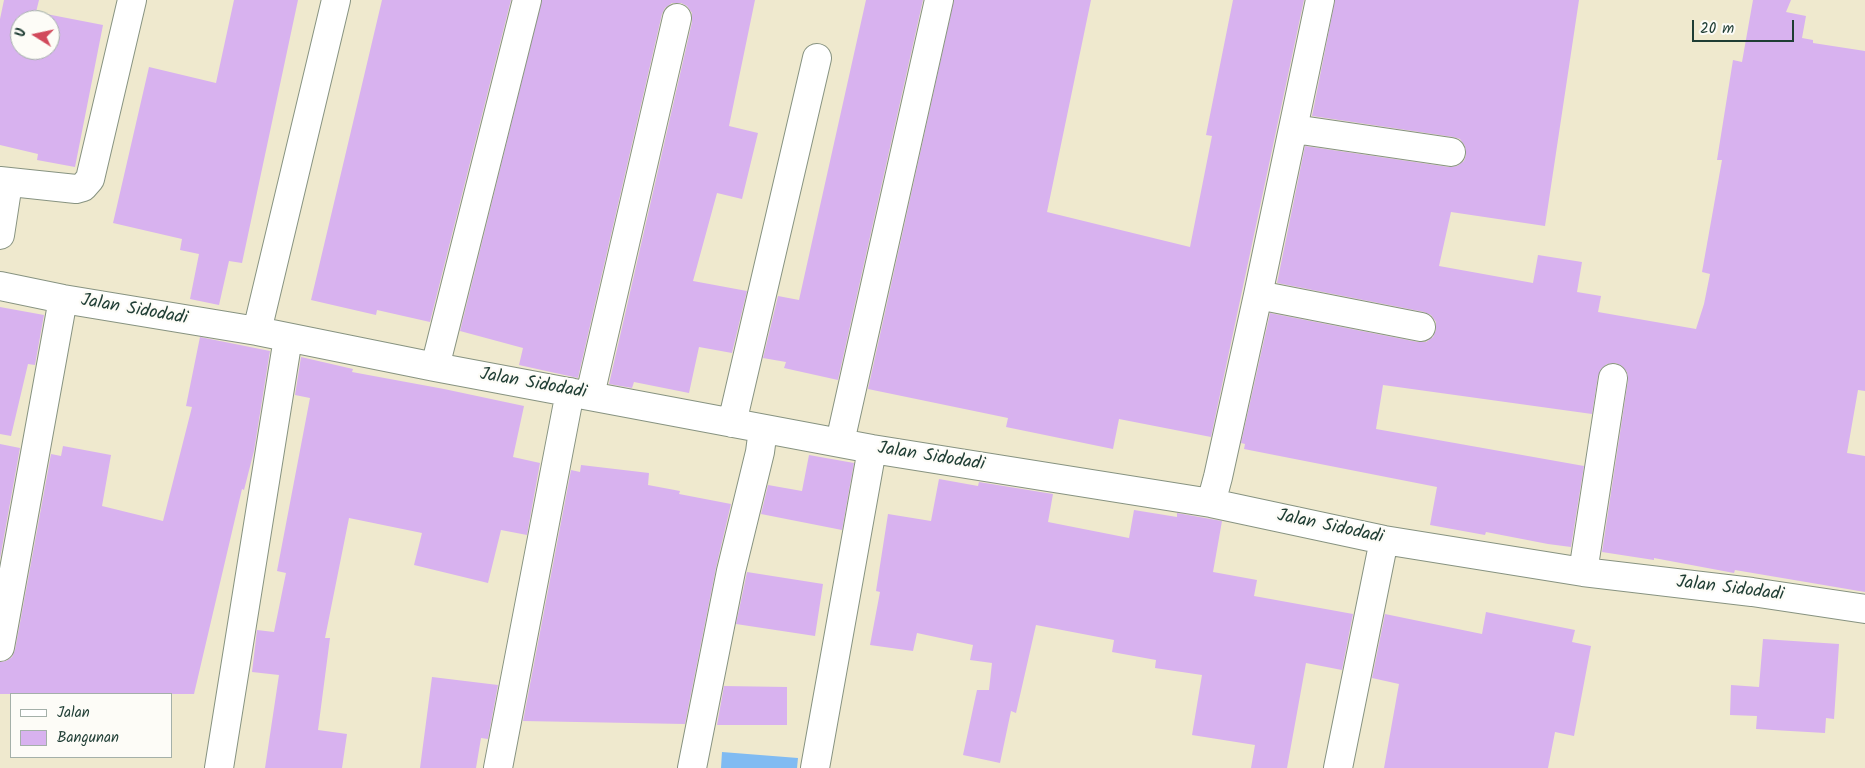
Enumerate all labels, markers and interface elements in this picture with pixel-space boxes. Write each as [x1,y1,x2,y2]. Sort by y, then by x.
north arrow [10,10,60,60]
scale bar [1695,10,1798,42]
text: 20 m [1700,17,1734,41]
text: U [10,27,33,39]
street label: Jalan Sidodadi [79,291,189,331]
street label: Jalan Sidodadi [478,365,588,405]
street label: Jalan Sidodadi [876,439,986,477]
street label: Jalan Sidodadi [1275,506,1385,550]
street label: Jalan Sidodadi [1675,573,1785,607]
legend [10,693,172,758]
text: Jalan [57,701,90,725]
text: Bangunan [57,726,119,750]

